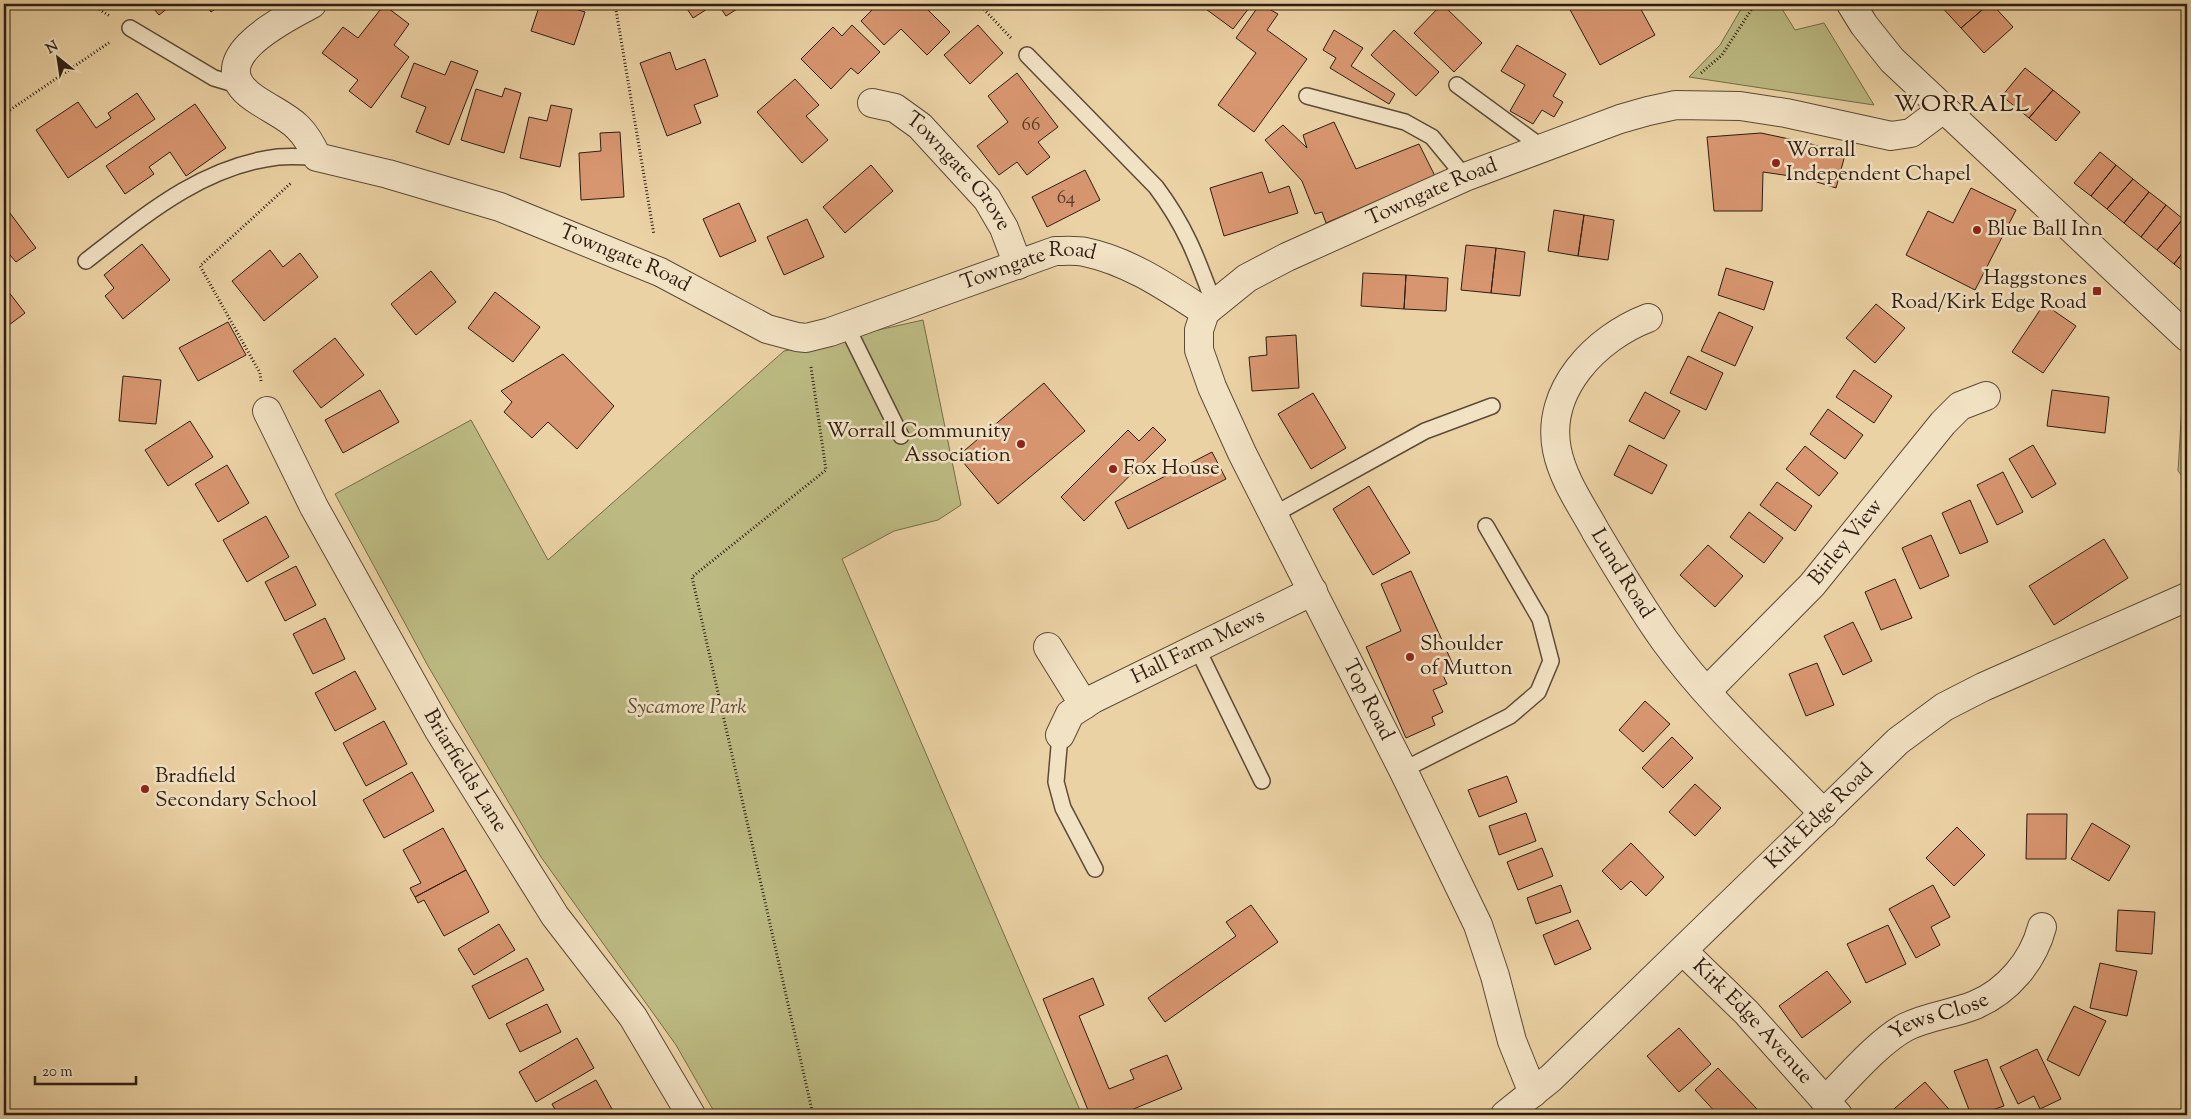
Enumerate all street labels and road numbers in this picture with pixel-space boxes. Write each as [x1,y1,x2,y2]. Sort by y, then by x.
street label: Towngate Grove [899,105,1018,237]
street label: Towngate Road [1362,151,1502,234]
street label: Towngate Road [554,217,696,300]
street label: Towngate Road [957,236,1099,299]
street label: Birley View [1802,492,1891,592]
street label: Lund Road [1583,523,1661,625]
street label: Hall Farm Mews [1126,602,1270,693]
street label: Top Road [1334,654,1401,746]
street label: Briarfields Lane [415,704,514,839]
street label: Kirk Edge Road [1759,757,1881,877]
street label: Kirk Edge Avenue [1685,952,1819,1092]
street label: Yews Close [1884,986,1994,1048]

